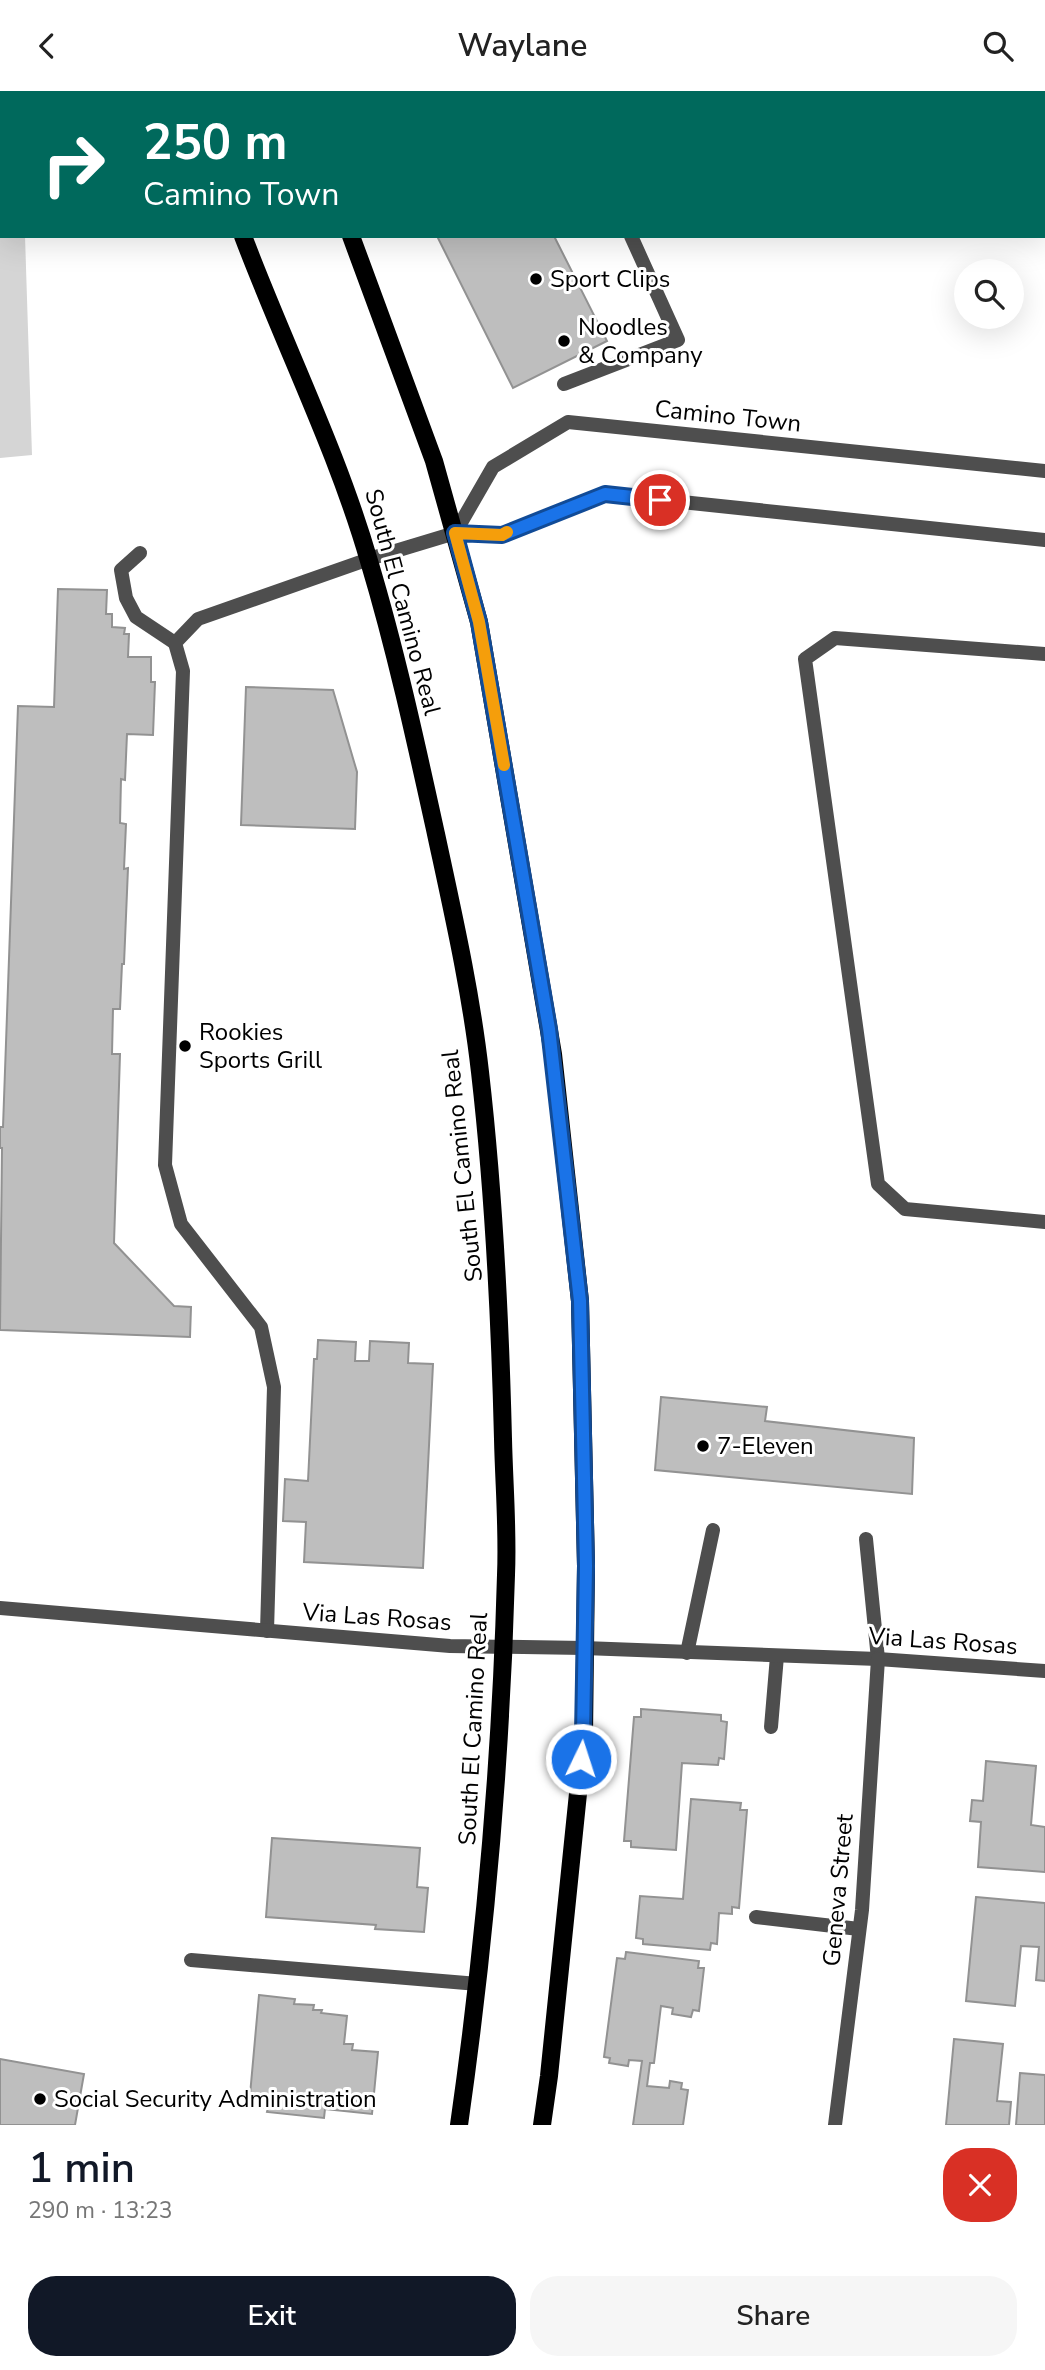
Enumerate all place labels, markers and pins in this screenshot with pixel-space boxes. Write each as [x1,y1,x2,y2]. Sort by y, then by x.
place label: Sport Clips [550,263,670,295]
marker: Sport Clips [528,271,544,287]
place label: Noodles & Company [578,311,703,371]
marker: Noodles & Company [556,333,572,349]
pin [630,470,690,530]
place label: Rookies Sports Grill [199,1016,322,1076]
marker: Rookies Sports Grill [177,1038,193,1054]
place label: 7-Eleven [717,1430,814,1462]
marker: 7-Eleven [695,1438,711,1454]
place label: Social Security Administration [54,2083,377,2115]
marker: Social Security Administration [32,2091,48,2107]

